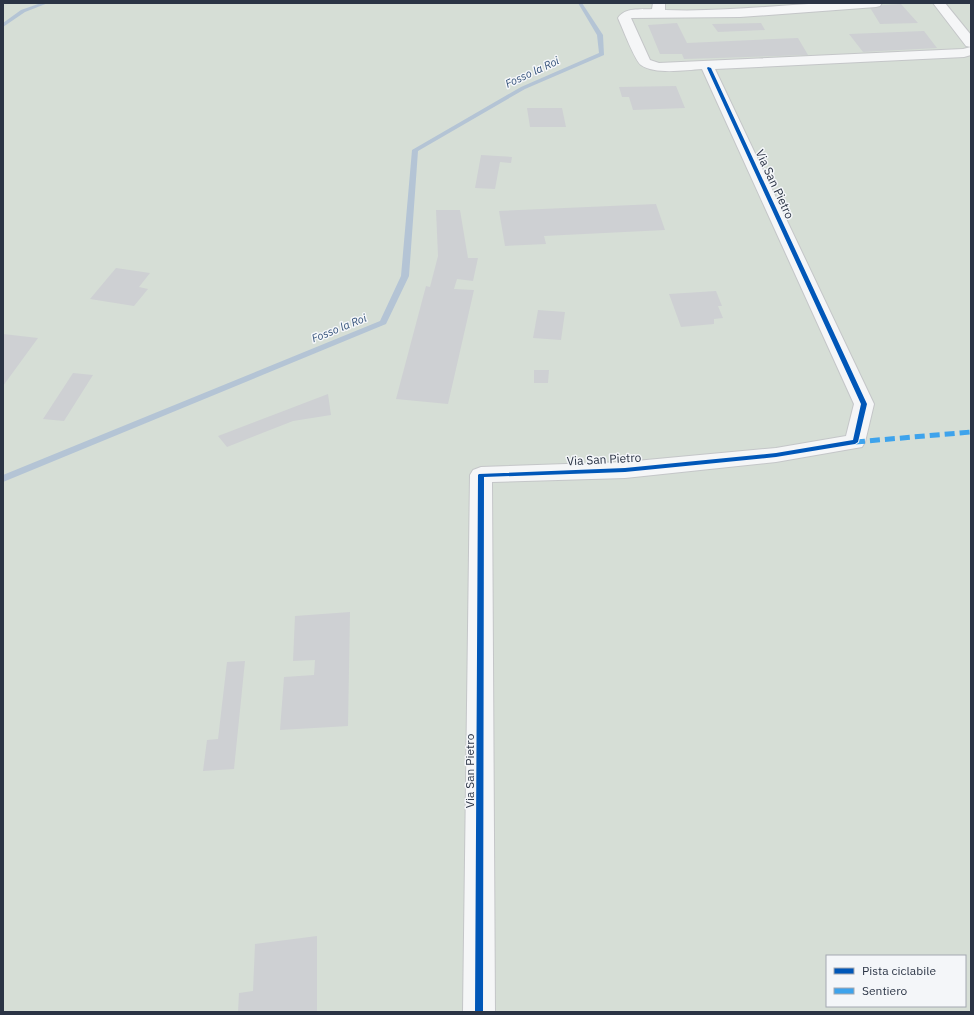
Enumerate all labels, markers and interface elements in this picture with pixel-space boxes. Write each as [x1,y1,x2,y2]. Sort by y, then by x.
water label: Fosso la Roi [503,53,561,91]
street label: Via San Pietro [752,147,798,221]
water label: Fosso la Roi [309,311,369,345]
street label: Via San Pietro [566,450,642,468]
street label: Via San Pietro [462,733,477,808]
legend [826,955,966,1007]
text: Pista ciclabile [862,963,936,978]
text: Sentiero [862,983,908,998]

